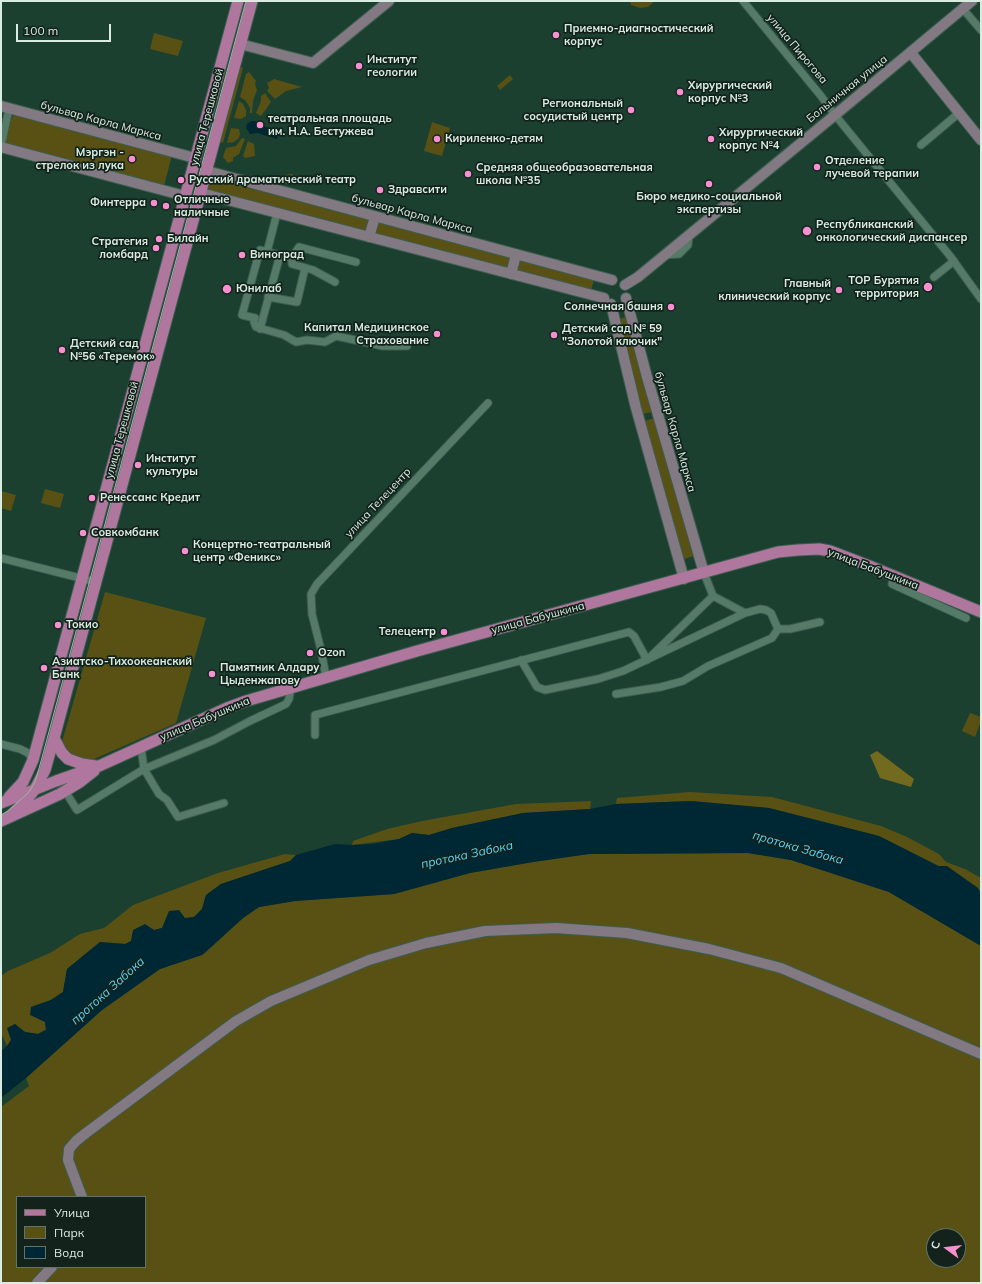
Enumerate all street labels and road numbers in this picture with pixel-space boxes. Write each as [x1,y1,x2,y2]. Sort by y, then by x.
street label: улица Пирогова [764,11,830,87]
street label: Больничная улица [804,52,890,126]
street label: улица Терешковой [188,67,226,167]
street label: бульвар Карла Маркса [39,99,163,143]
street label: бульвар Карла Маркса [350,192,474,236]
street label: бульвар Карла Маркса [651,370,699,494]
street label: улица Терешковой [103,380,141,480]
street label: улица Телецентр [342,465,414,541]
street label: улица Бабушкина [826,546,920,592]
street label: улица Бабушкина [490,599,586,637]
street label: улица Бабушкина [158,694,252,744]

